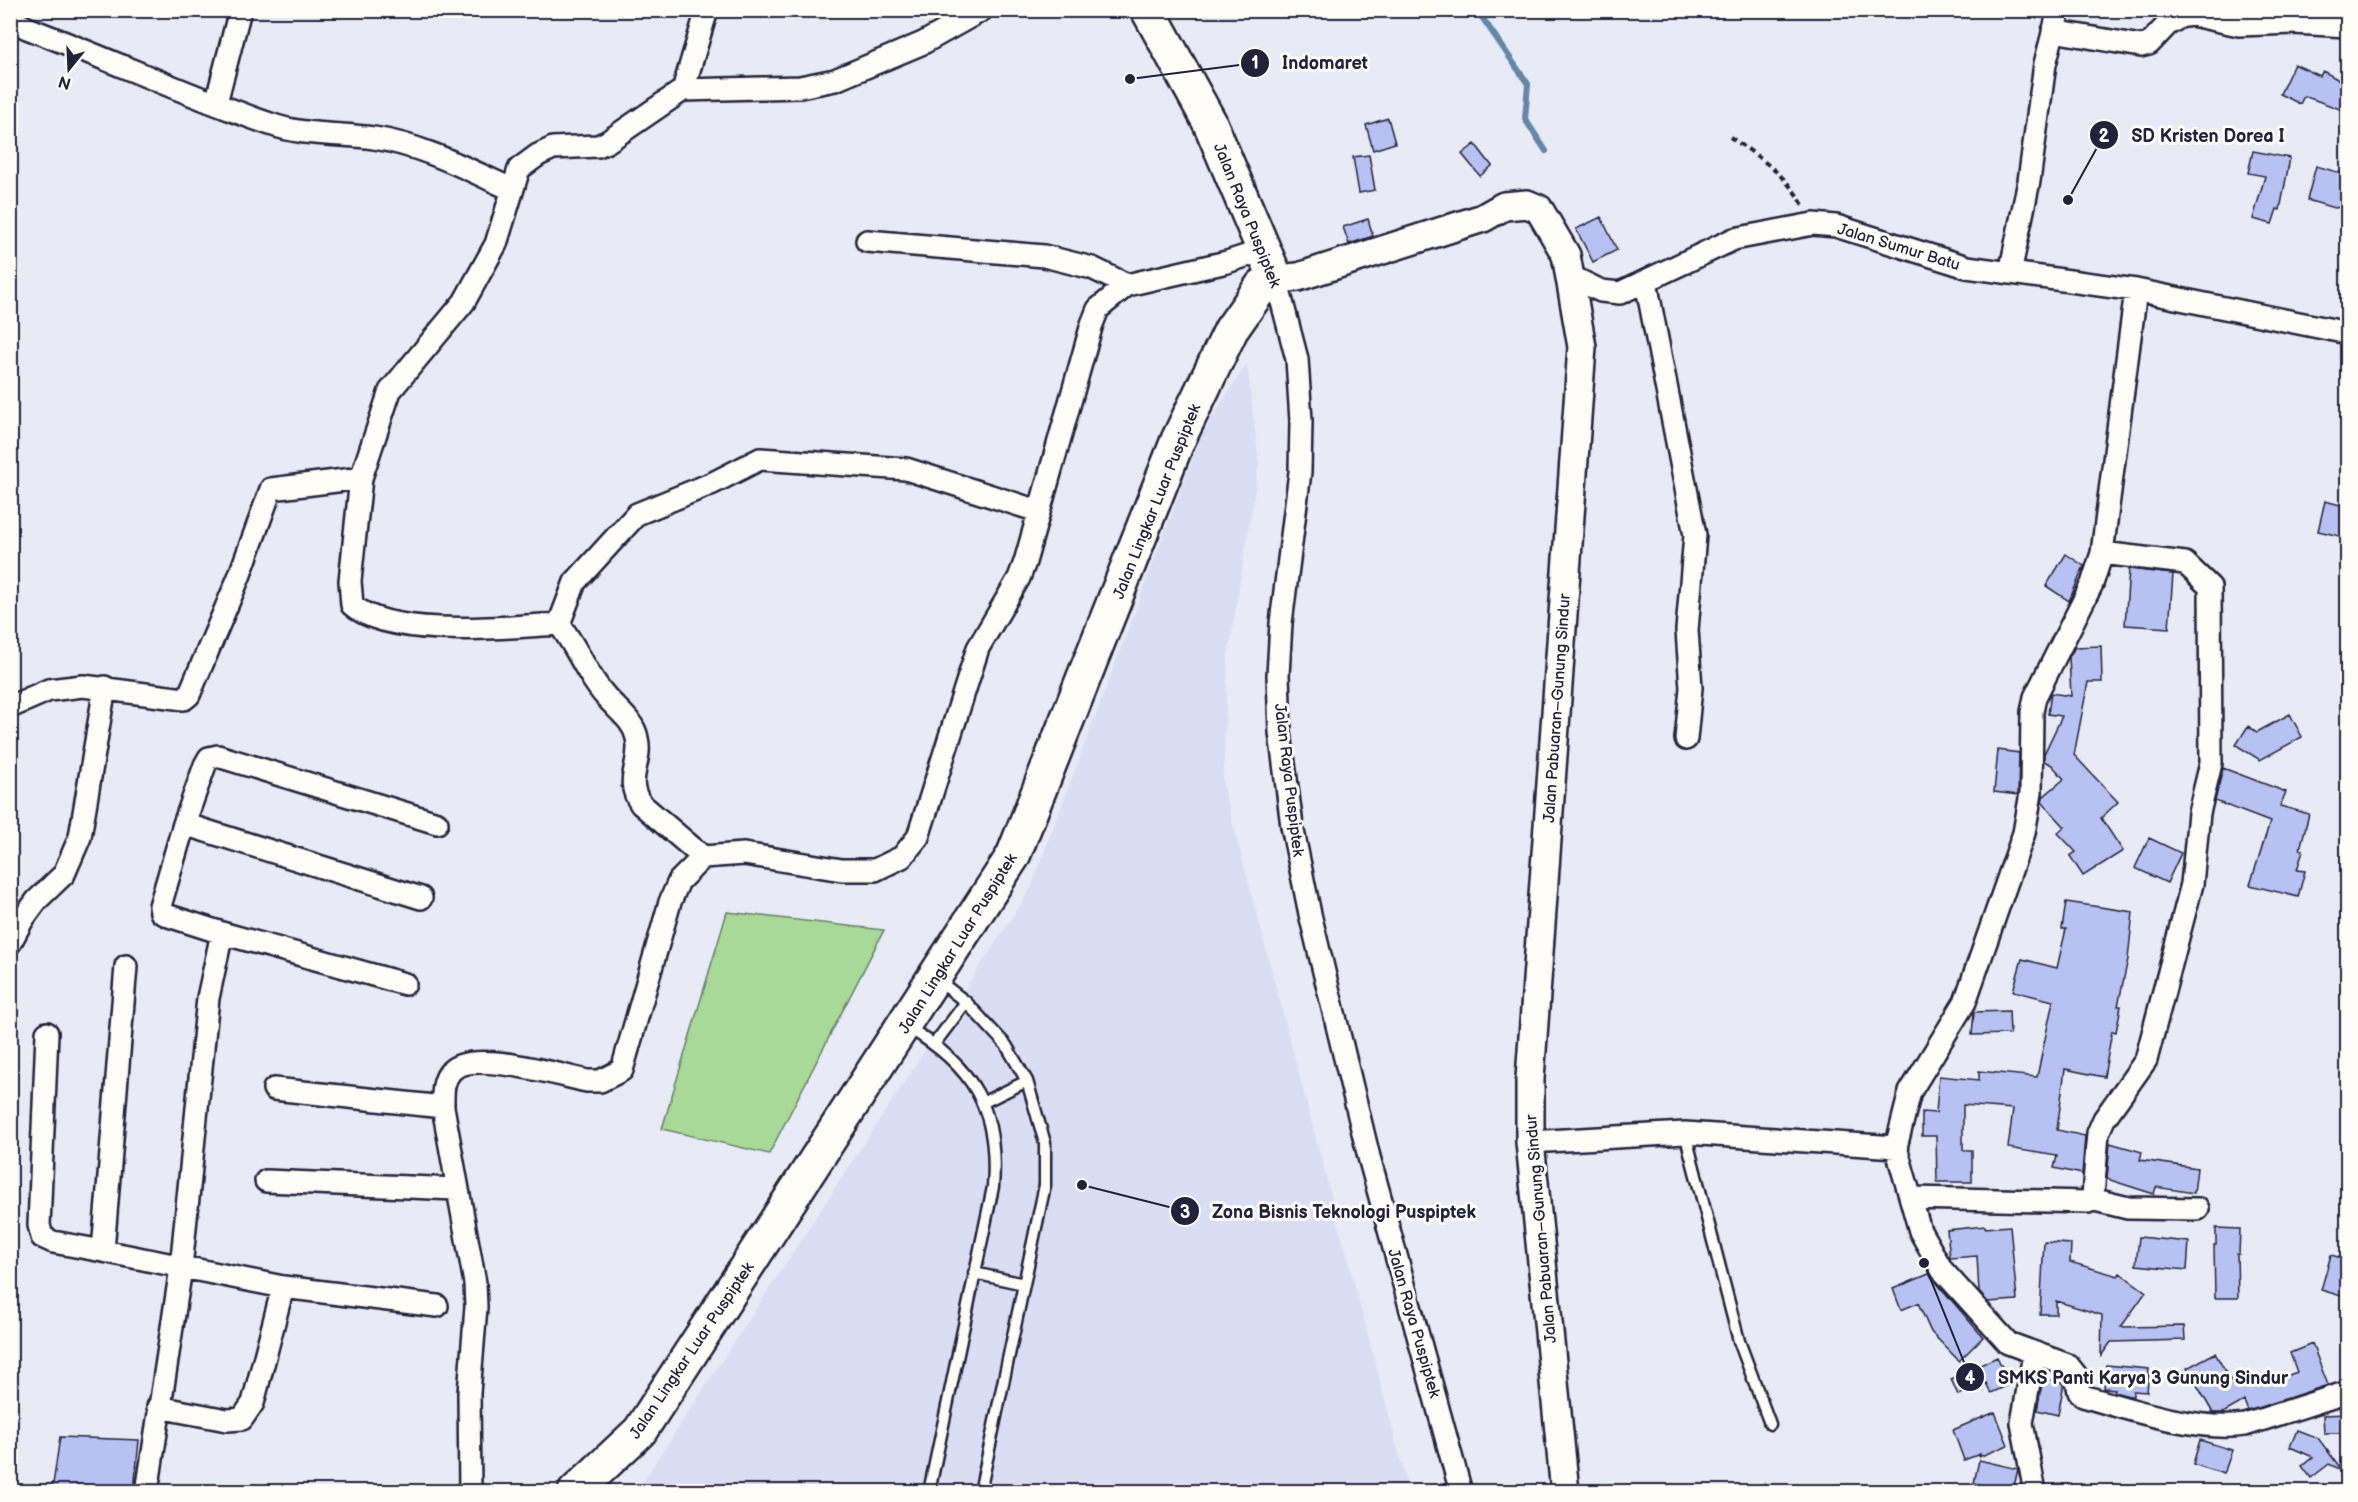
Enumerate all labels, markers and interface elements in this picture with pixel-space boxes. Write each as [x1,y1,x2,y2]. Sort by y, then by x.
north arrow [39,39,99,99]
callout: Indomaret [1240,45,1380,81]
text: 1 [1251,53,1259,74]
text: Indomaret [1282,53,1368,74]
text: N [56,71,73,93]
callout: SD Kristen Dorea I [2089,117,2296,153]
text: 2 [2099,126,2110,147]
text: SD Kristen Dorea I [2131,126,2285,147]
street label: Jalan Raya Puspiptek [1209,140,1284,291]
street label: Jalan Sumur Batu [1835,220,1962,275]
street label: Jalan Lingkar Luar Puspiptek [1109,401,1205,602]
street label: Jalan Pabuaran–Gunung Sindur [1540,593,1575,823]
street label: Jalan Raya Puspiptek [1270,702,1307,858]
street label: Jalan Lingkar Luar Puspiptek [895,850,1022,1037]
street label: Jalan Pabuaran–Gunung Sindur [1522,1113,1561,1344]
callout: Zona Bisnis Teknologi Puspiptek [1170,1193,1488,1229]
text: 3 [1180,1202,1190,1223]
text: Zona Bisnis Teknologi Puspiptek [1212,1202,1476,1223]
street label: Jalan Raya Puspiptek [1383,1247,1444,1400]
street label: Jalan Lingkar Luar Puspiptek [626,1259,759,1443]
callout: SMKS Panti Karya 3 Gunung Sindur [1955,1359,2300,1395]
text: 4 [1965,1368,1976,1389]
text: SMKS Panti Karya 3 Gunung Sindur [1998,1368,2289,1389]

